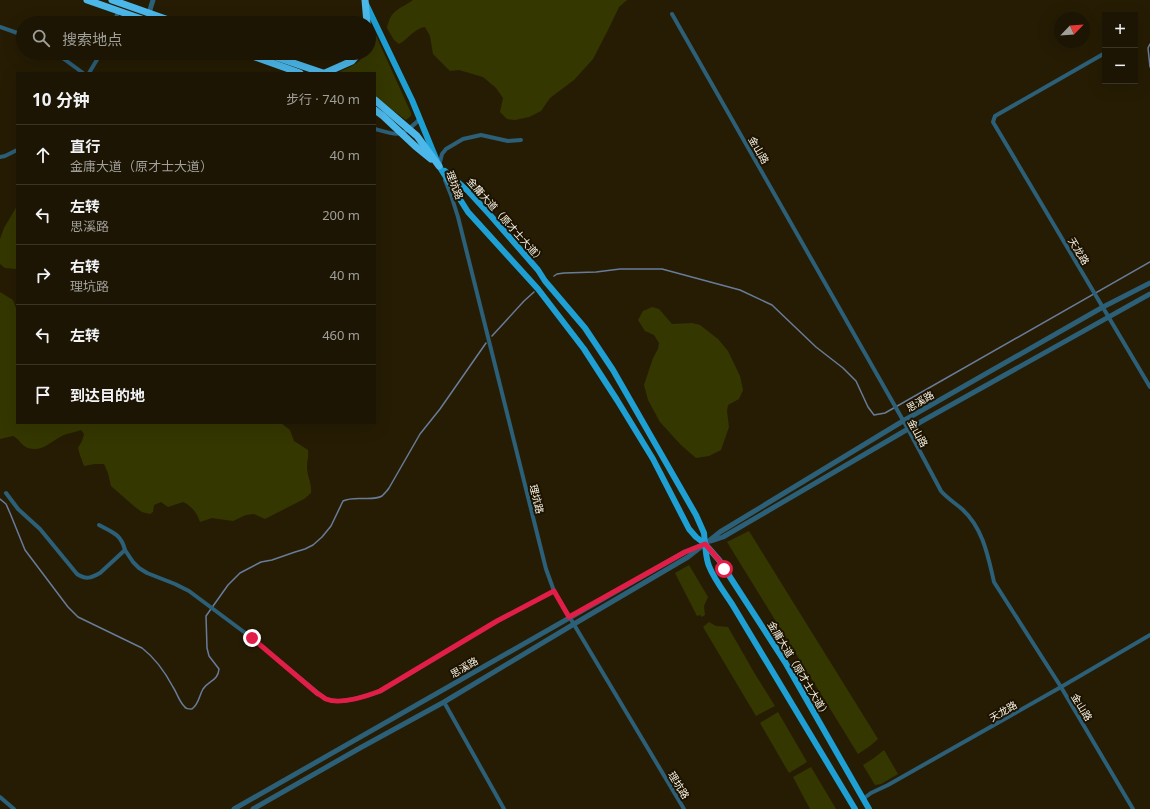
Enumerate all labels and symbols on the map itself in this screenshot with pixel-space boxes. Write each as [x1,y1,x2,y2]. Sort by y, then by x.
north arrow [1054,12,1090,48]
street label: 金山路 [745,134,773,166]
street label: 理坑路 [443,168,467,202]
street label: 金庸大道（原才士大道） [464,174,548,266]
street label: 天龙路 [1065,235,1093,267]
street label: 思溪路 [904,387,936,415]
street label: 金山路 [905,416,931,450]
street label: 理坑路 [527,483,547,515]
route start [715,560,733,578]
street label: 金庸大道（原才士大道） [765,618,833,720]
route end [243,629,261,647]
street label: 思溪路 [448,653,480,681]
street label: 金山路 [1068,691,1096,723]
street label: 天龙路 [987,697,1019,725]
street label: 理坑路 [665,769,693,801]

